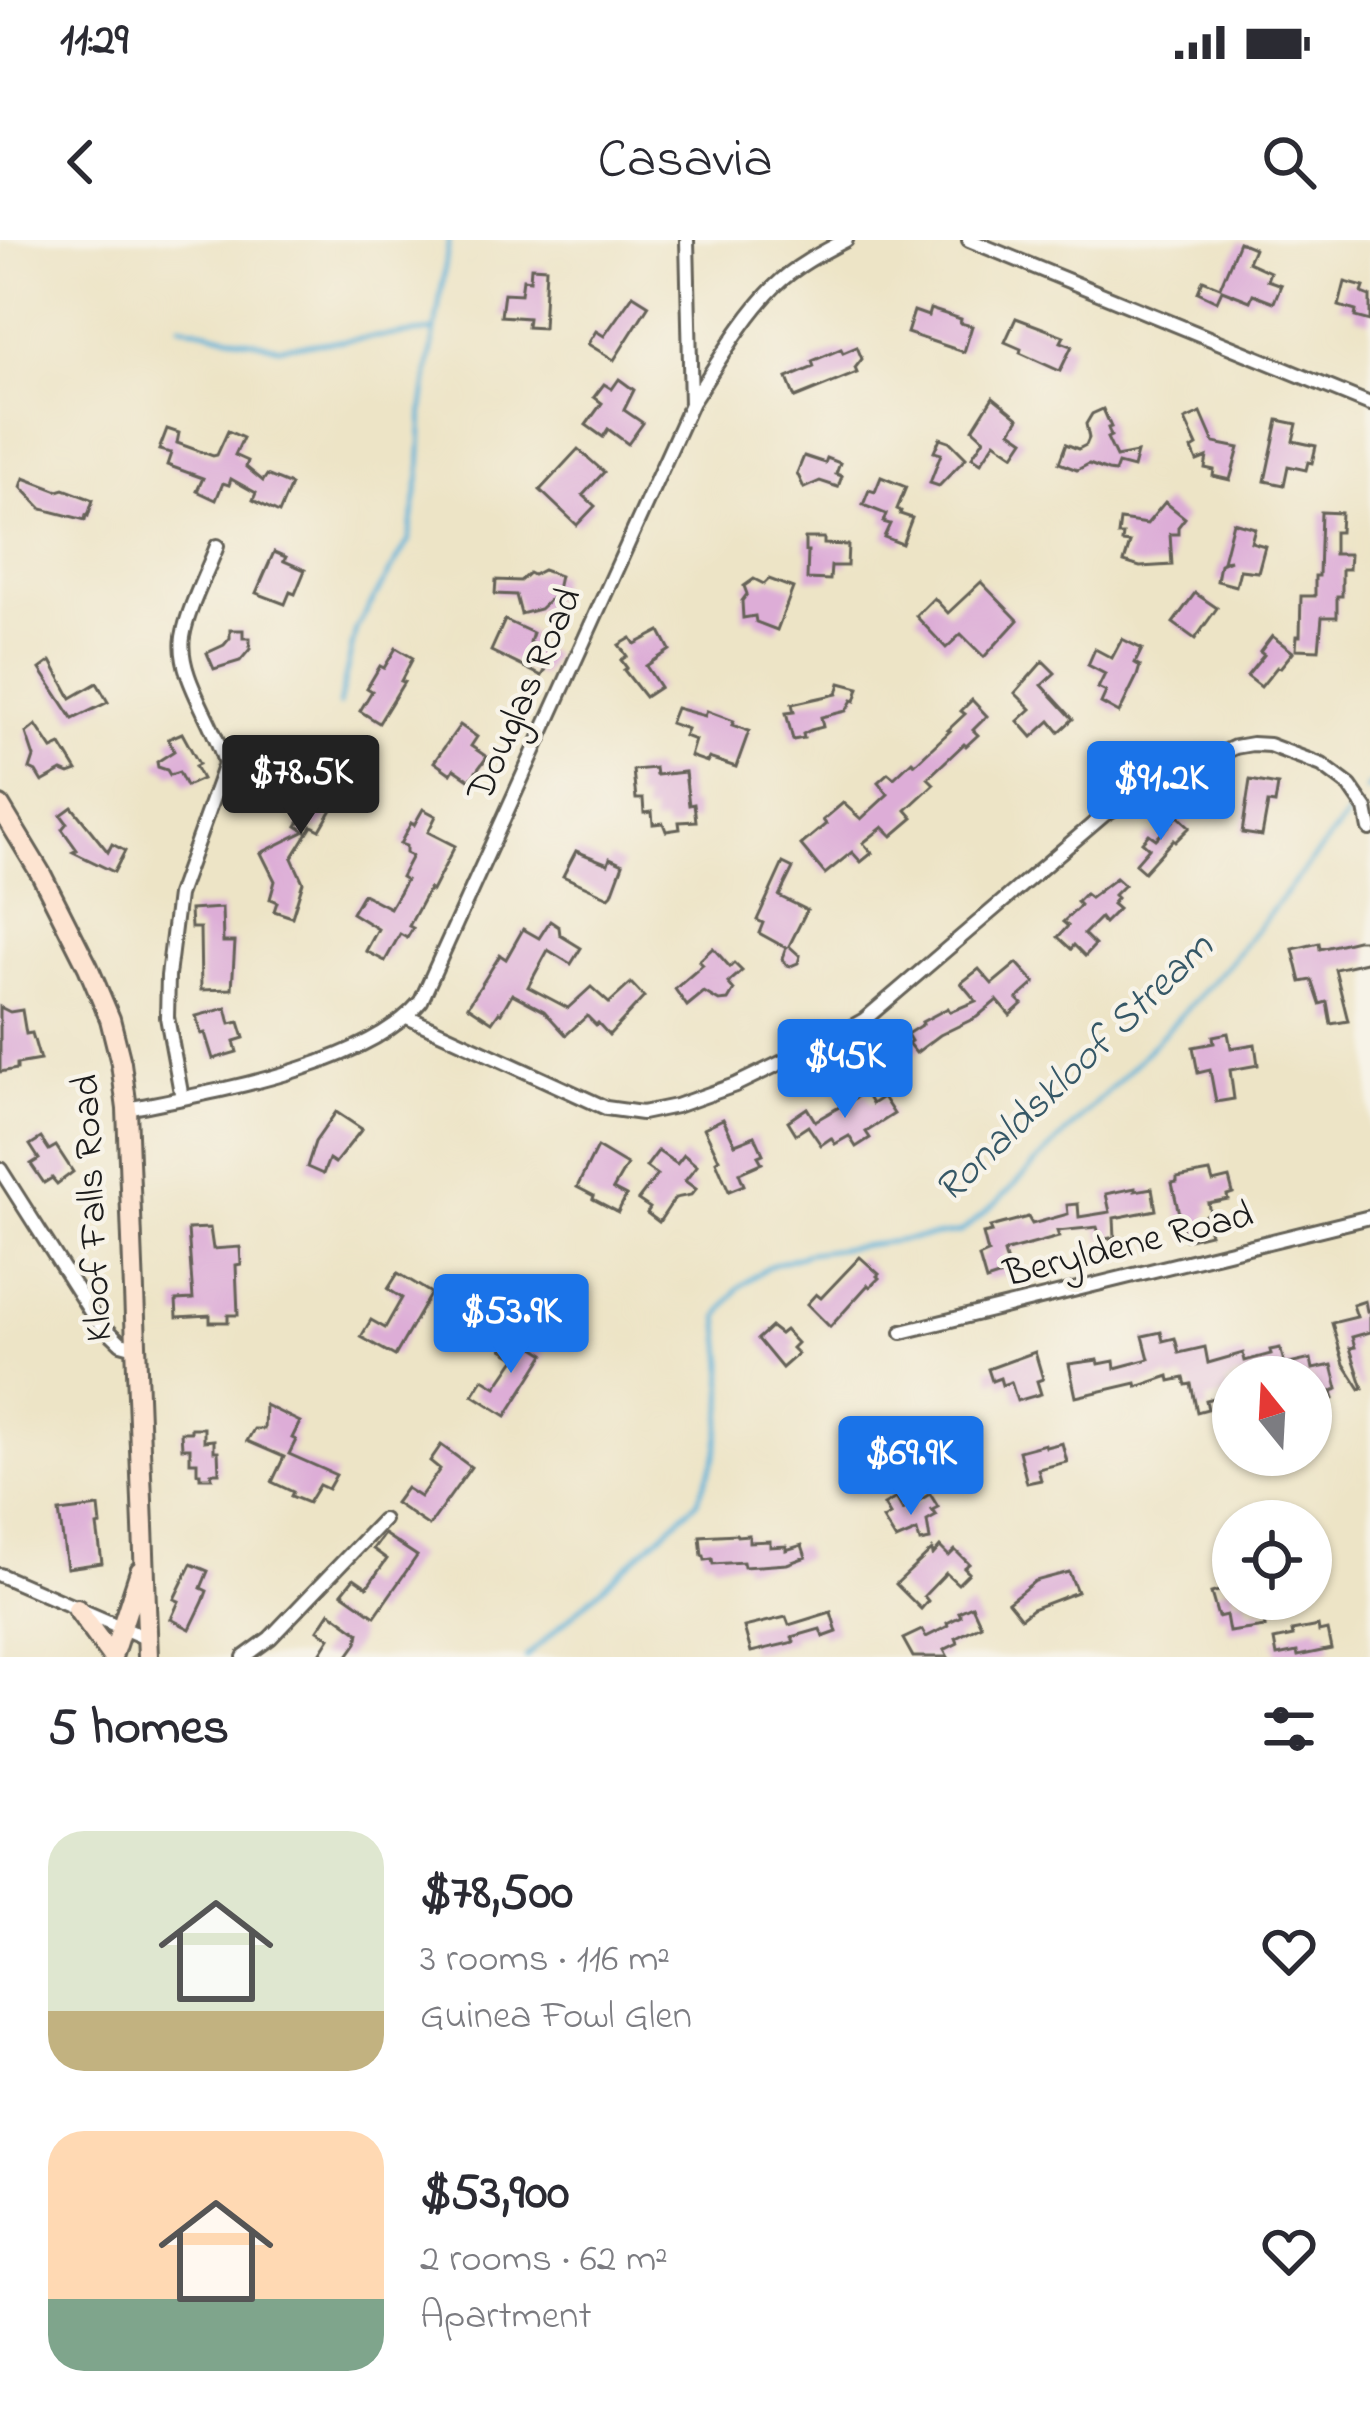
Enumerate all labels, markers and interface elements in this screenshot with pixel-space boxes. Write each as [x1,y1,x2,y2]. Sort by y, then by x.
text: 11:29 [60,9,128,75]
text: Casavia [597,123,773,201]
icon: back [48,129,114,195]
icon: search [1256,129,1322,195]
street label: Douglas Road [453,579,599,812]
pin: $78.5K [203,735,399,837]
pin: $91.2K [1063,741,1259,843]
text: $78.5K [249,745,353,802]
text: $91.2K [1114,751,1208,808]
water label: Ronaldskloof Stream [922,919,1229,1219]
pin: $45K [774,1019,916,1121]
text: $45K [805,1029,885,1086]
street label: Kloof Falls Road [59,1073,129,1343]
street label: Beryldene Road [998,1188,1260,1305]
pin: $53.9K [413,1274,609,1376]
text: $53.9K [461,1284,561,1341]
north arrow [1212,1356,1332,1476]
map controls [1212,1356,1332,1620]
pin: $69.9K [813,1416,1009,1518]
text: $69.9K [865,1426,957,1483]
button: locate [1212,1500,1332,1620]
text: 5 homes [48,1692,229,1767]
icon: filters [1256,1696,1322,1762]
text: $78,500 [420,1857,573,1932]
icon: home [144,1879,288,2023]
icon: heart [1256,1918,1322,1984]
text: 3 rooms · 116 m² [420,1932,670,1989]
text: Guinea Fowl Glen [420,1989,692,2046]
text: $53,900 [420,2157,569,2232]
icon: home [144,2179,288,2323]
icon: heart [1256,2218,1322,2284]
text: 2 rooms · 62 m² [420,2232,668,2289]
text: Apartment [420,2289,592,2346]

